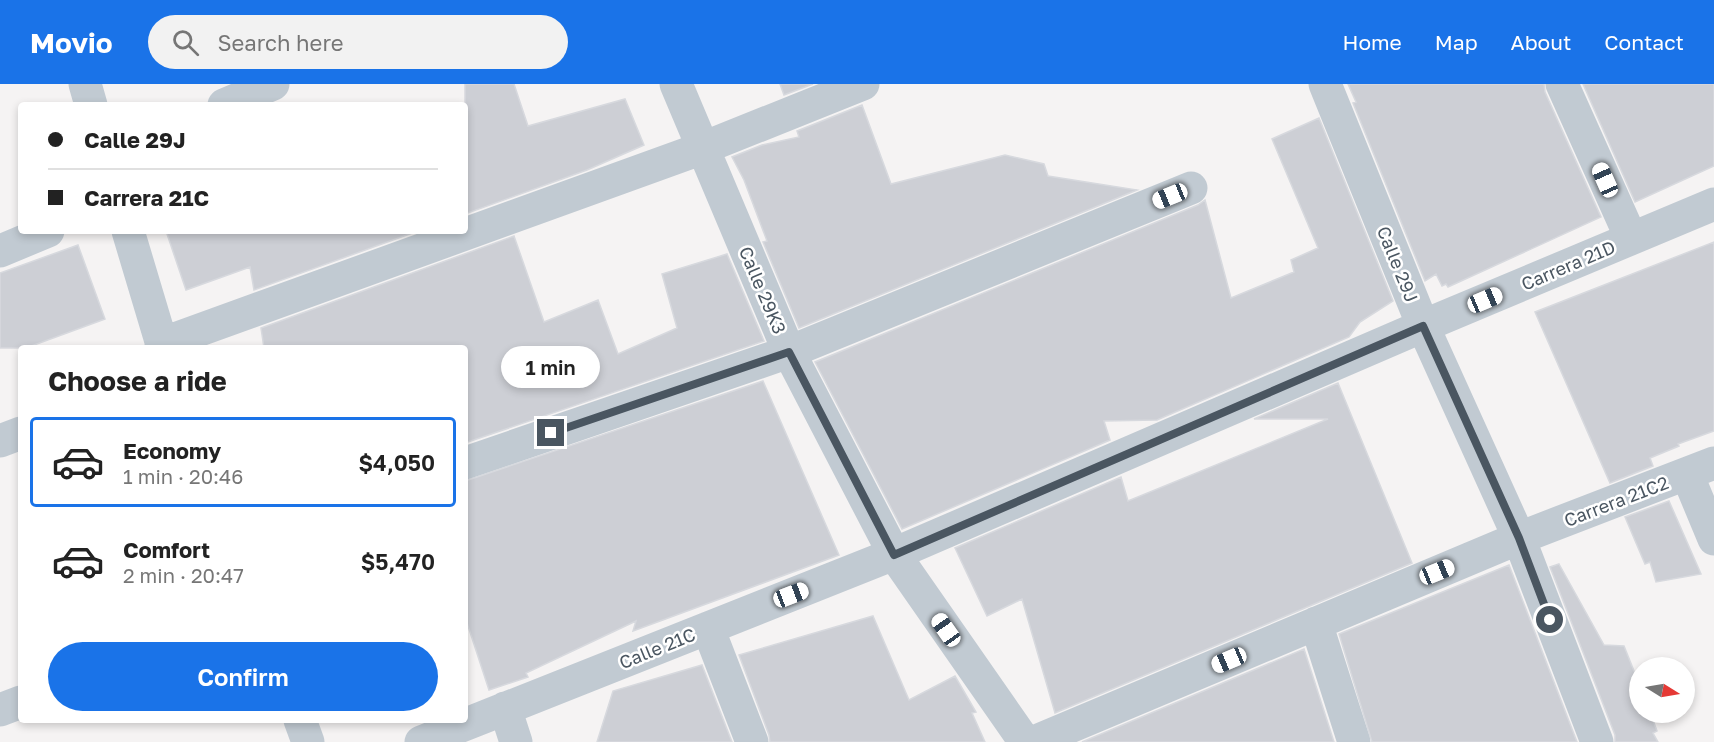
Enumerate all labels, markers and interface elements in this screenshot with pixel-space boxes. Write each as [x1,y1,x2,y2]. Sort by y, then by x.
search box [148,15,568,69]
text: Movio [30,26,112,59]
icon: search [169,26,202,59]
text: Search here [217,29,344,56]
text: Home [1342,29,1402,55]
text: Map [1435,29,1478,55]
text: About [1511,29,1571,55]
text: Contact [1604,29,1684,55]
text: Calle 29J [84,126,185,153]
car [1589,160,1621,200]
car [1150,181,1190,211]
text: Carrera 21C [84,184,209,211]
street label: Calle 29J [1373,223,1423,305]
street label: Carrera 21D [1518,235,1618,295]
street label: Calle 29K3 [735,243,791,337]
car [1465,285,1505,315]
callout: 1 min [502,346,600,388]
text: 1 min [525,355,576,379]
text: Choose a ride [48,365,227,397]
route end [537,419,564,446]
icon: car [51,435,105,489]
text: Economy [123,437,221,464]
text: $4,050 [359,449,435,476]
text: 1 min · 20:46 [123,464,243,488]
street label: Carrera 21C2 [1561,471,1671,531]
icon: car [51,534,105,588]
text: Comfort [123,536,210,563]
text: $5,470 [361,548,435,575]
car [1417,557,1457,587]
text: 2 min · 20:47 [123,563,244,587]
car [771,580,811,610]
route start [1536,606,1563,633]
car [928,610,964,650]
street label: Calle 21C [616,623,698,673]
button: Confirm [48,642,438,711]
car [1209,645,1249,675]
north arrow [1629,657,1695,723]
map controls [1629,657,1695,723]

